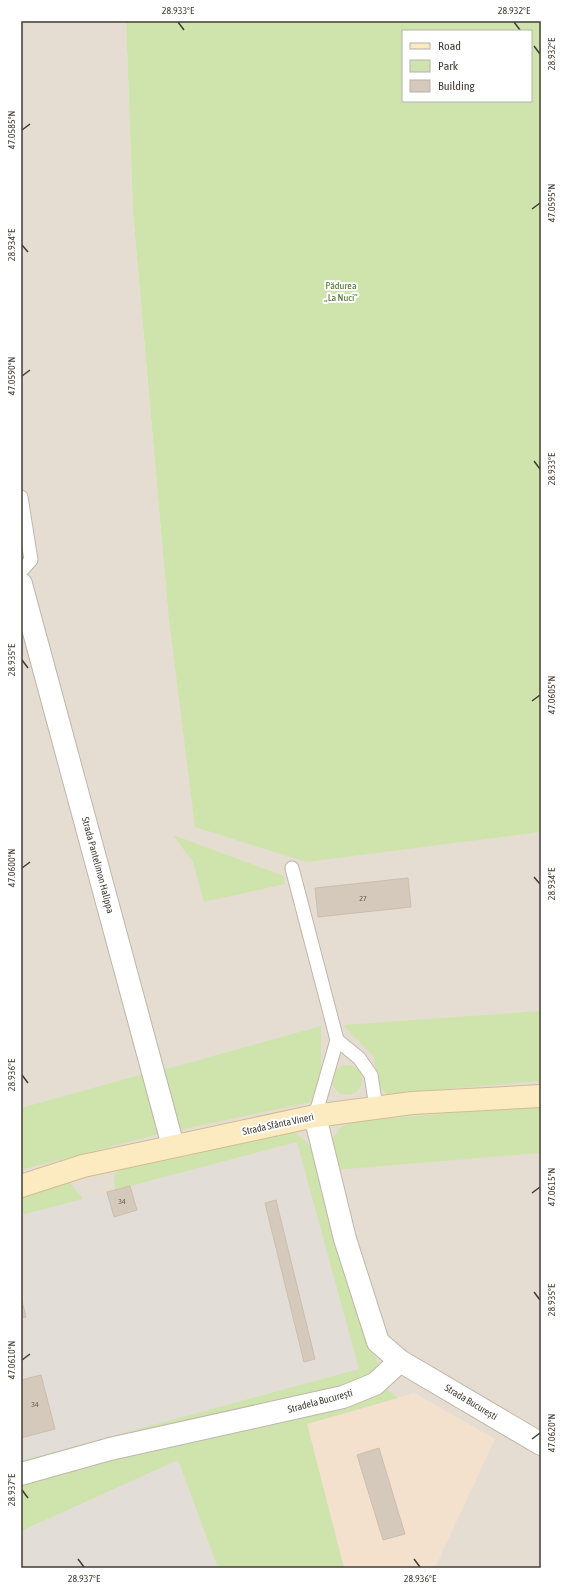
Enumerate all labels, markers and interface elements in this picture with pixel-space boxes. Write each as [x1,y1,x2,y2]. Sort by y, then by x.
text: 28.933°E [162,5,195,16]
text: 28.932°E [498,5,531,16]
legend [402,30,532,102]
text: 28.932°E [546,37,557,70]
text: Road [438,39,461,53]
text: Park [438,59,459,73]
text: Building [438,79,476,93]
text: 47.0585°N [6,111,17,149]
text: 47.0595°N [546,184,557,222]
text: 28.934°E [6,228,17,261]
park label: Pădurea „La Nuci” [324,280,358,303]
text: 47.0590°N [6,357,17,395]
text: 28.933°E [546,452,557,485]
text: 28.935°E [6,643,17,676]
text: 47.0605°N [546,676,557,714]
street label: Strada Pantelimon Halippa [80,816,116,915]
text: 47.0600°N [6,849,17,887]
text: 28.934°E [546,867,557,900]
house number: 27 [359,894,367,903]
text: 28.936°E [6,1058,17,1091]
street label: Strada Sfânta Vineri [241,1111,315,1137]
text: 47.0615°N [546,1168,557,1206]
house number: 34 [118,1197,126,1206]
text: 28.935°E [546,1283,557,1316]
text: 47.0610°N [6,1341,17,1379]
street label: Strada București [443,1382,499,1422]
street label: Stradela București [286,1387,354,1415]
house number: 34 [31,1400,39,1409]
text: 47.0620°N [546,1414,557,1452]
text: 28.937°E [6,1473,17,1506]
text: 28.937°E [68,1573,101,1584]
text: 28.936°E [404,1573,437,1584]

